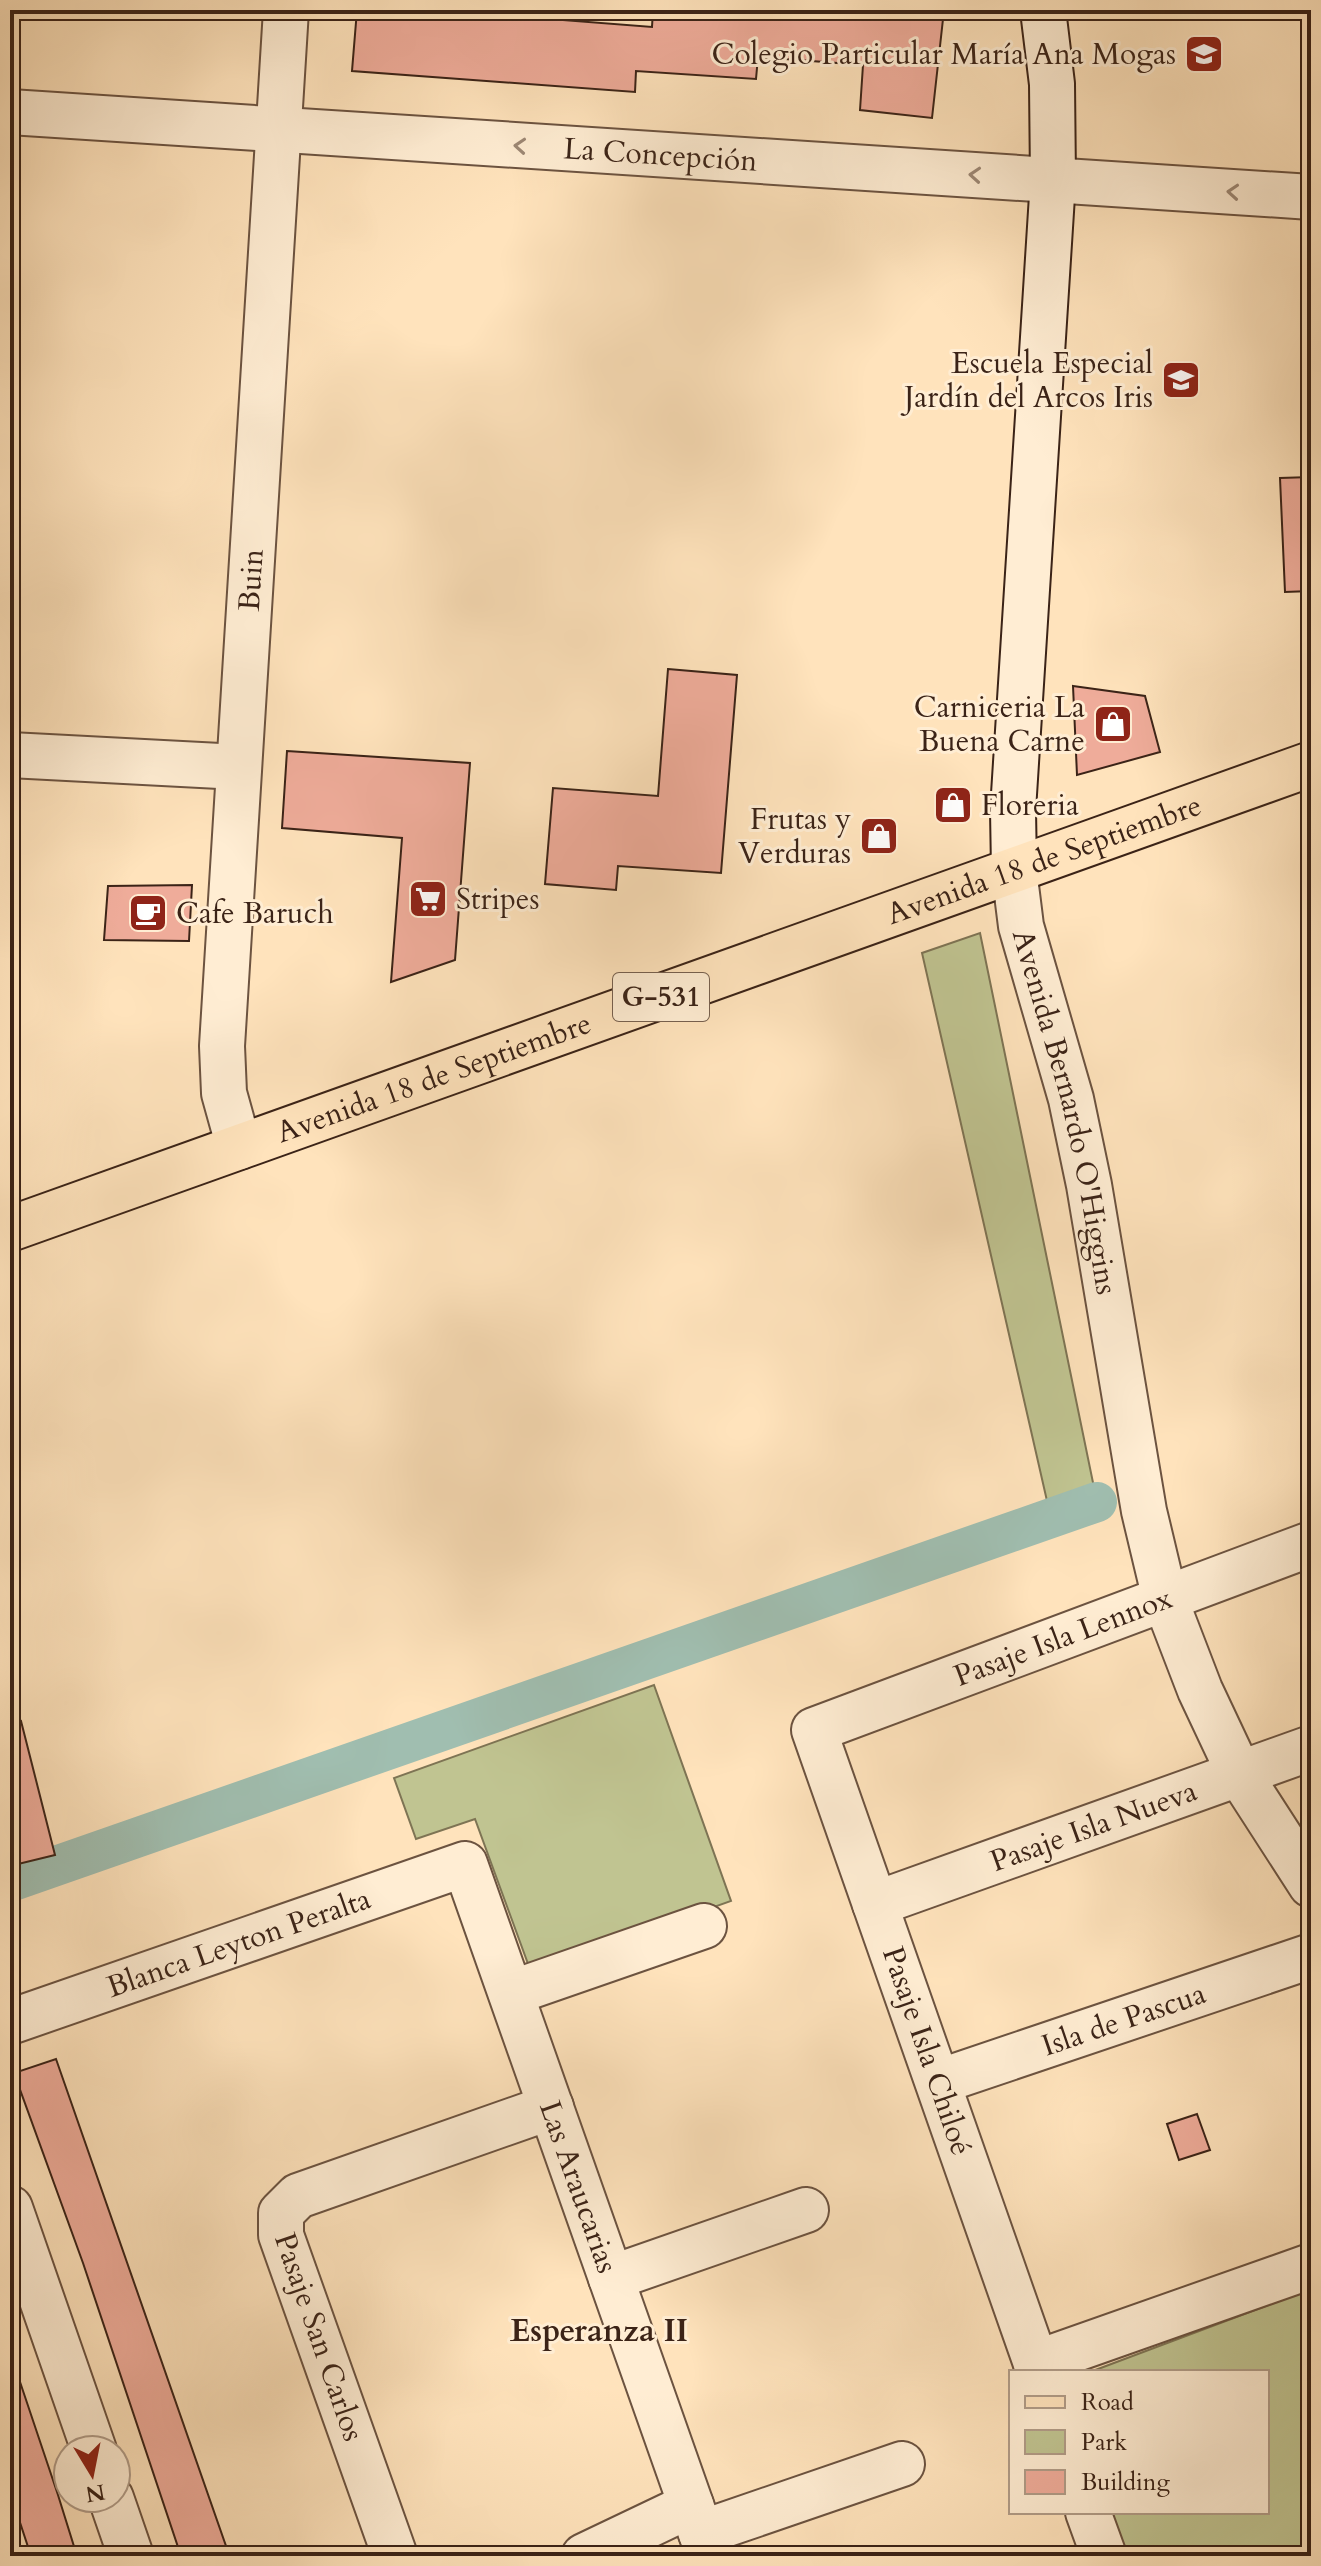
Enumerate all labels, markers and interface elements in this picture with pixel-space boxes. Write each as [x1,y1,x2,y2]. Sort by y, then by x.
school or university icon: Colegio Particular María Ana Mogas [1183,33,1225,75]
place label: Colegio Particular María Ana Mogas [711,34,1176,75]
street label: La Concepción [562,128,759,181]
one-way arrow [513,138,526,155]
one-way arrow [968,167,981,184]
one-way arrow [1226,184,1239,201]
place label: Escuela Especial Jardín del Arcos Iris [900,343,1153,418]
school or university icon: Escuela Especial Jardín del Arcos Iris [1160,359,1202,401]
street label: Buin [228,548,273,612]
place label: Carniceria La Buena Carne [914,687,1085,762]
shop icon: Carniceria La Buena Carne [1092,703,1134,745]
street label: Avenida 18 de Septiembre [881,784,1207,935]
shop icon: Floreria [932,784,974,826]
place label: Floreria [981,785,1079,826]
place label: Frutas y Verduras [738,799,851,874]
shop icon: Frutas y Verduras [858,815,900,857]
supermarket icon: Stripes [407,878,449,920]
place label: Stripes [456,879,540,920]
cafe icon: Cafe Baruch [127,892,169,934]
place label: Cafe Baruch [176,893,334,934]
street label: Avenida Bernardo O'Higgins [1003,925,1128,1298]
road number: G-531 [613,973,709,1021]
street label: Avenida 18 de Septiembre [271,1002,597,1153]
street label: Pasaje Isla Lennox [948,1577,1178,1696]
street label: Pasaje Isla Nueva [985,1770,1202,1882]
street label: Blanca Leyton Peralta [101,1878,376,2007]
street label: Pasaje Isla Chiloé [872,1941,982,2161]
street label: Isla de Pascua [1036,1973,1211,2066]
street label: Las Araucarias [530,2095,628,2279]
street label: Pasaje San Carlos [264,2227,374,2447]
district label: Esperanza II [510,2309,688,2353]
legend [1009,2370,1269,2514]
text: Road [1081,2386,1134,2419]
text: Park [1081,2426,1127,2459]
north arrow [52,2434,132,2514]
text: Building [1081,2466,1171,2499]
text: N [83,2476,107,2509]

